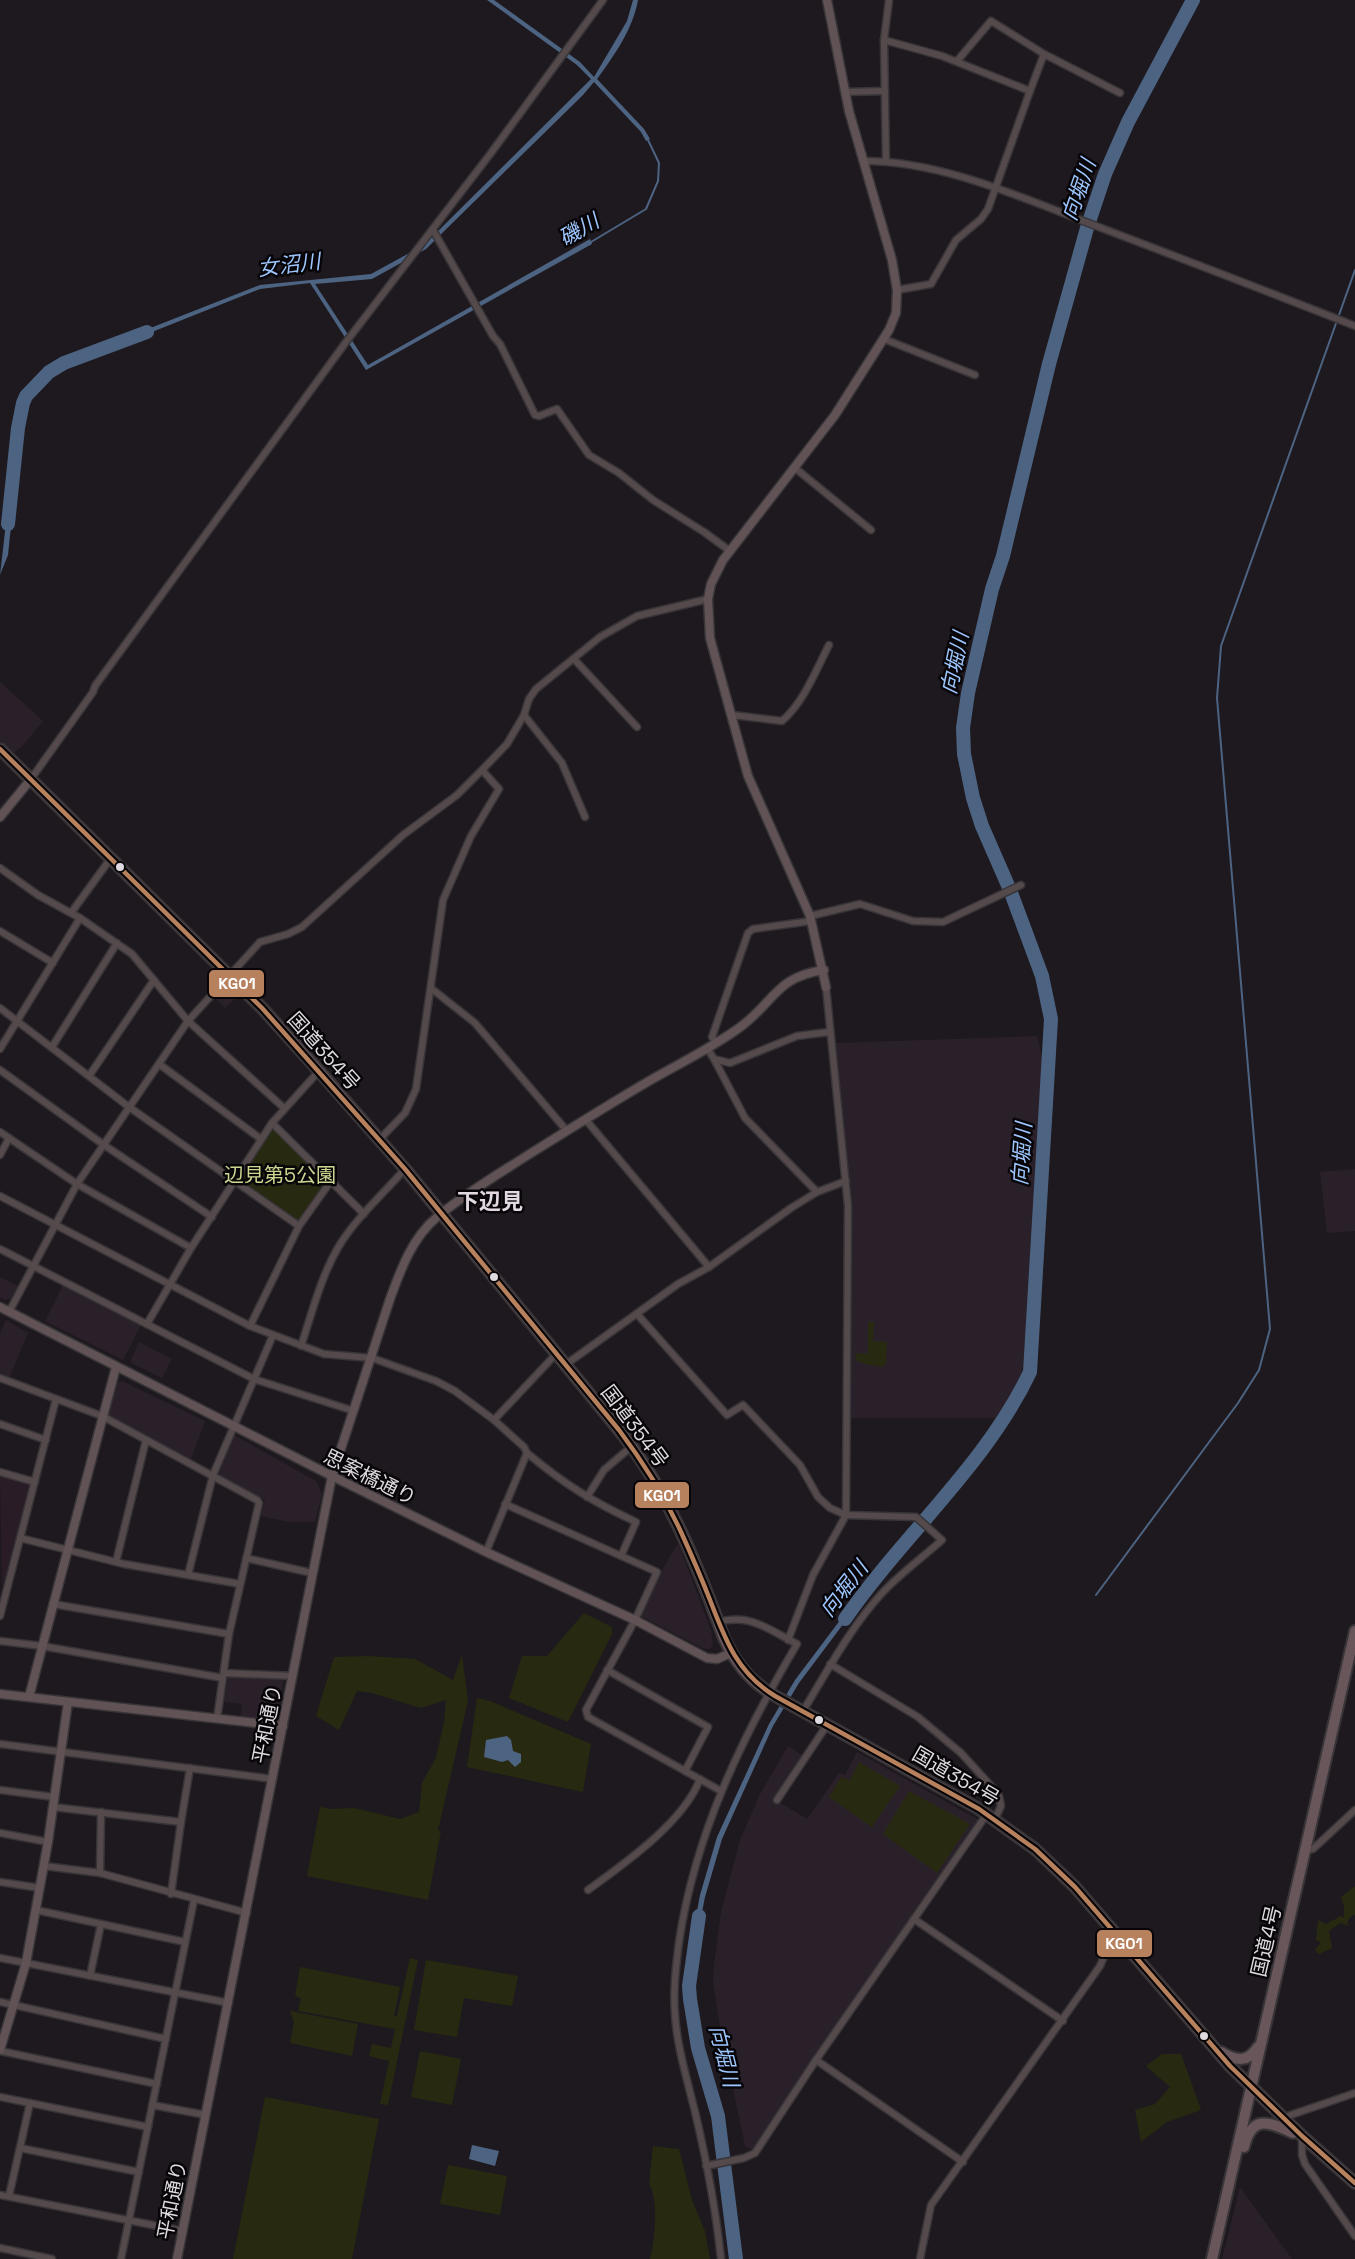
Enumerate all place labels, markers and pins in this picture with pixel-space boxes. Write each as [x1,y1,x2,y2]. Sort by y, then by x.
unlabelled marker [114,861,126,873]
unlabelled marker [488,1271,500,1283]
unlabelled marker [813,1714,825,1726]
unlabelled marker [1198,2030,1210,2042]

